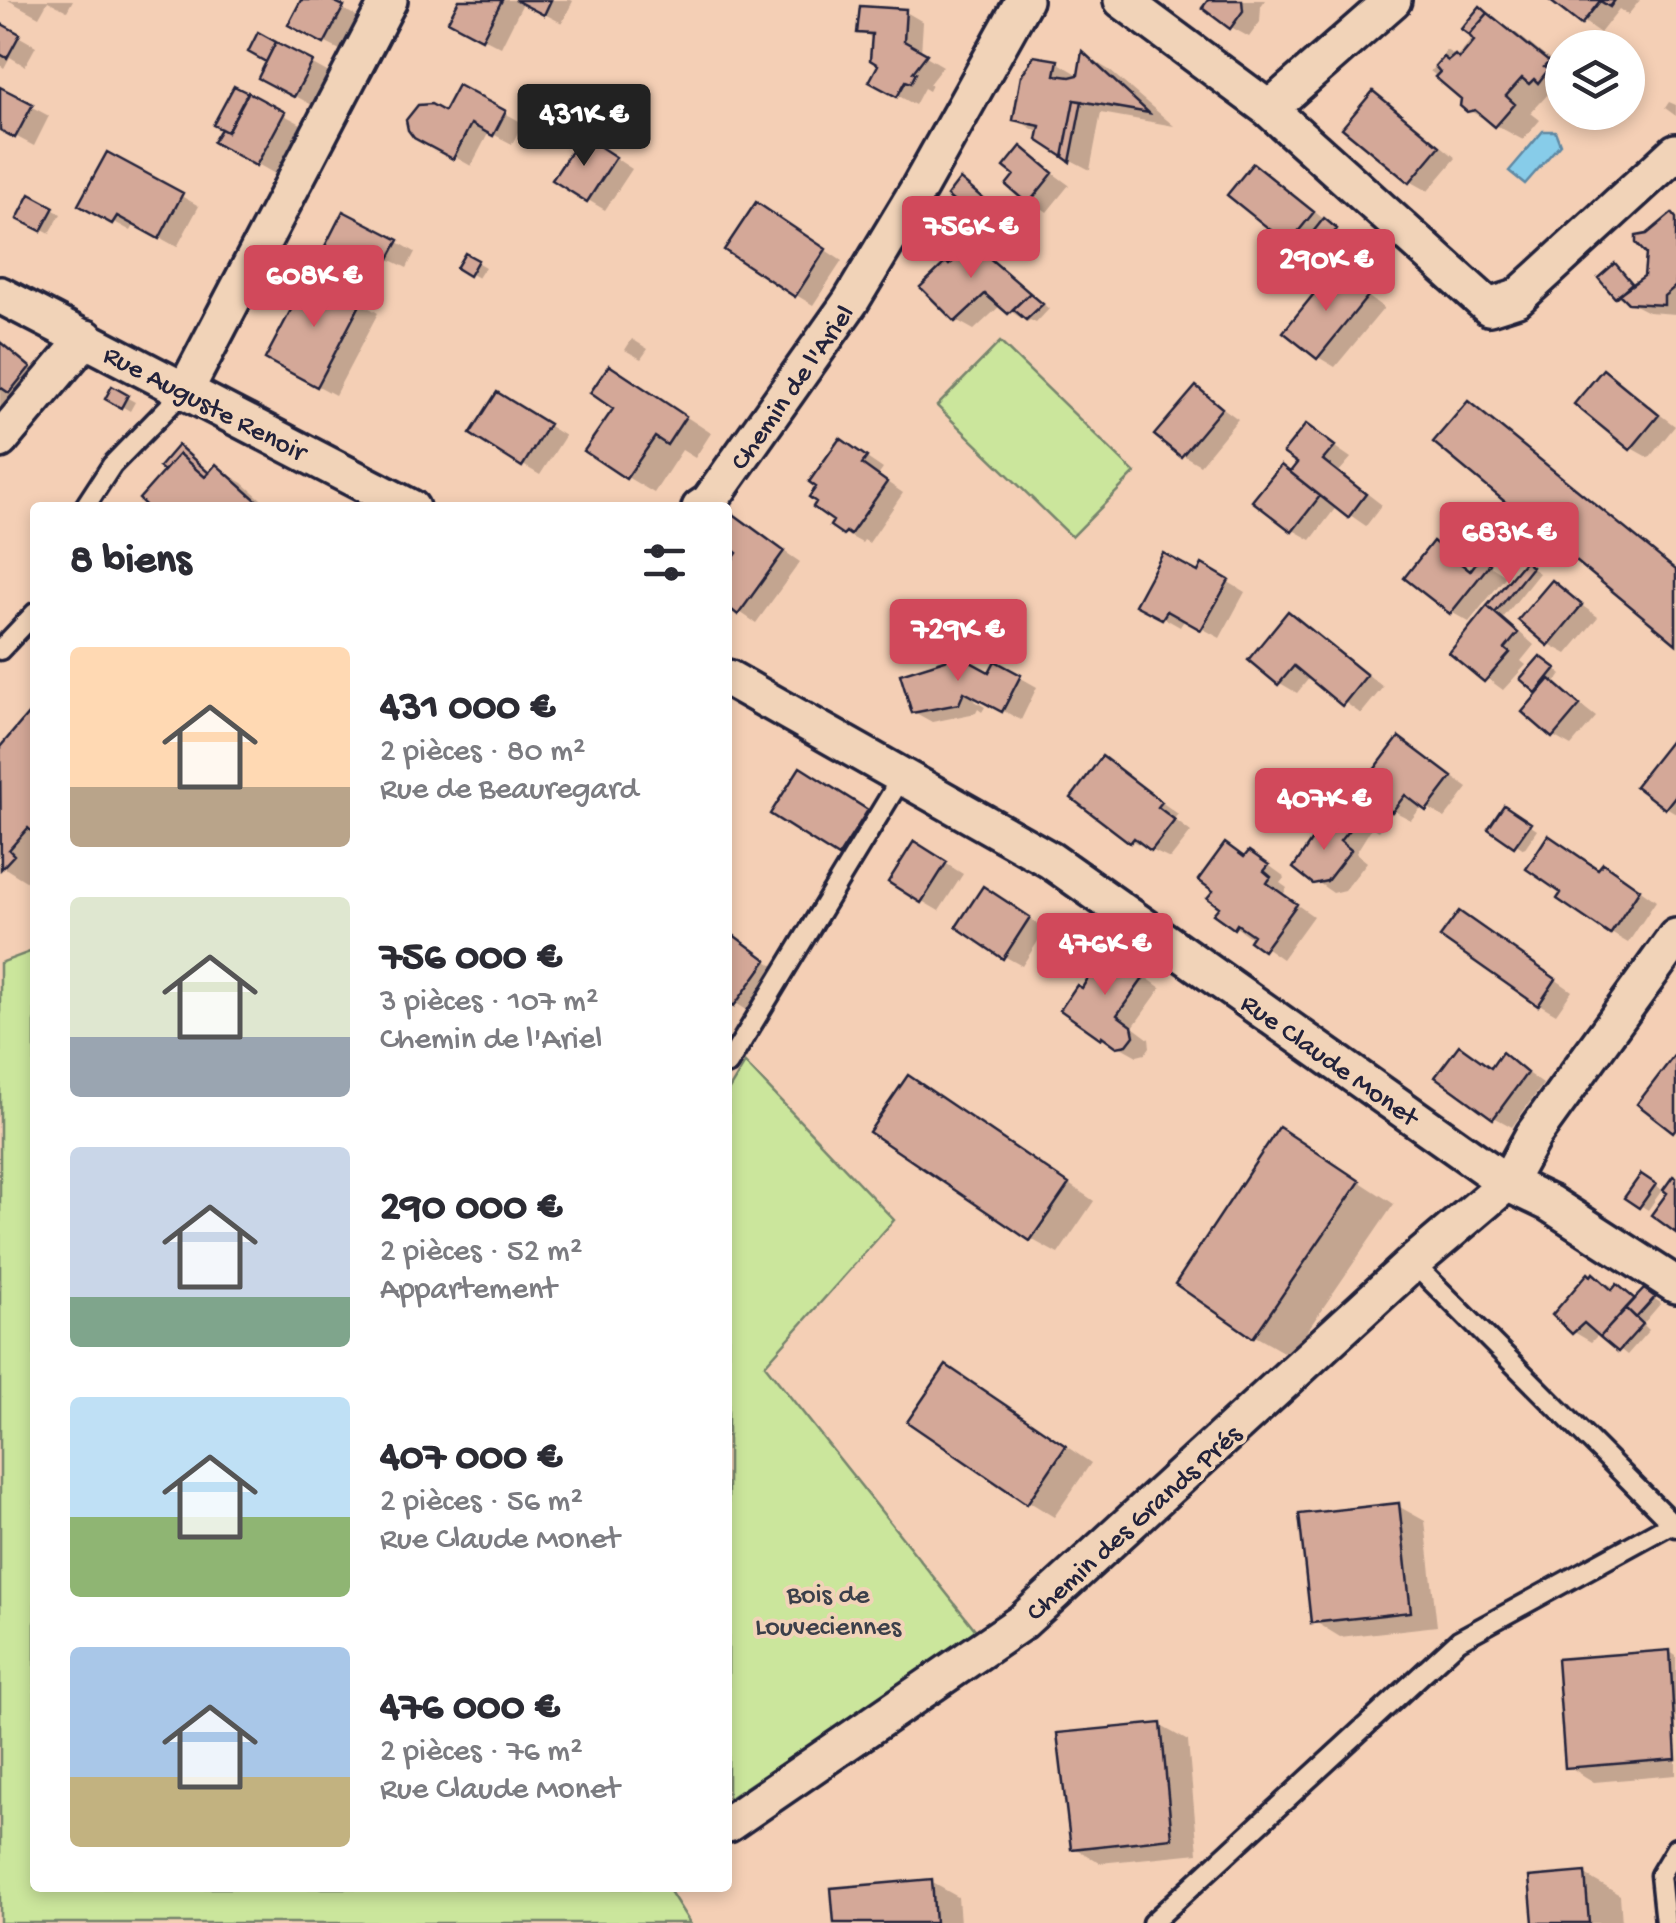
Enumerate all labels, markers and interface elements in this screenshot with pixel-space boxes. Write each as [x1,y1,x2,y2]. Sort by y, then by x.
map controls [1545,30,1645,130]
button: layers [1545,30,1645,130]
pin: 431K € [503,84,665,169]
text: 431K € [540,97,628,135]
pin: 756K € [890,196,1052,281]
text: 756K € [924,209,1018,247]
pin: 290K € [1245,229,1407,314]
text: 290K € [1279,242,1373,280]
pin: 608K € [233,245,395,330]
text: 608K € [266,258,362,296]
street label: Chemin de l'Ariel [724,299,863,478]
street label: Rue Auguste Renoir [97,340,313,471]
pin: 683K € [1428,502,1590,587]
text: 683K € [1462,515,1556,553]
icon: filters [637,535,692,590]
text: 8 biens [70,538,191,587]
pin: 729K € [877,599,1039,684]
text: 729K € [912,612,1004,650]
text: 431 000 € [380,685,555,734]
icon: home [150,687,270,807]
text: 2 pièces · 80 m² [380,734,586,772]
pin: 407K € [1243,768,1405,853]
text: Rue de Beauregard [380,772,638,810]
text: 407K € [1277,781,1371,819]
pin: 476K € [1024,913,1186,998]
text: 476K € [1059,926,1151,964]
text: 756 000 € [380,935,562,984]
icon: home [150,937,270,1057]
text: 3 pièces · 107 m² [380,984,598,1022]
street label: Rue Claude Monet [1233,988,1426,1137]
text: Chemin de l'Ariel [380,1022,602,1060]
text: 290 000 € [380,1185,562,1234]
icon: home [150,1187,270,1307]
text: 2 pièces · 52 m² [380,1234,582,1272]
text: Appartement [380,1272,557,1310]
street label: Chemin des Grands Prés [1021,1419,1250,1630]
text: 407 000 € [380,1435,562,1484]
icon: home [150,1437,270,1557]
text: 2 pièces · 56 m² [380,1484,583,1522]
text: Rue Claude Monet [380,1522,619,1560]
park label: Bois de Louveciennes [755,1580,902,1645]
text: 476 000 € [380,1685,559,1734]
icon: home [150,1687,270,1807]
text: 2 pièces · 76 m² [380,1734,583,1772]
text: Rue Claude Monet [380,1772,619,1810]

